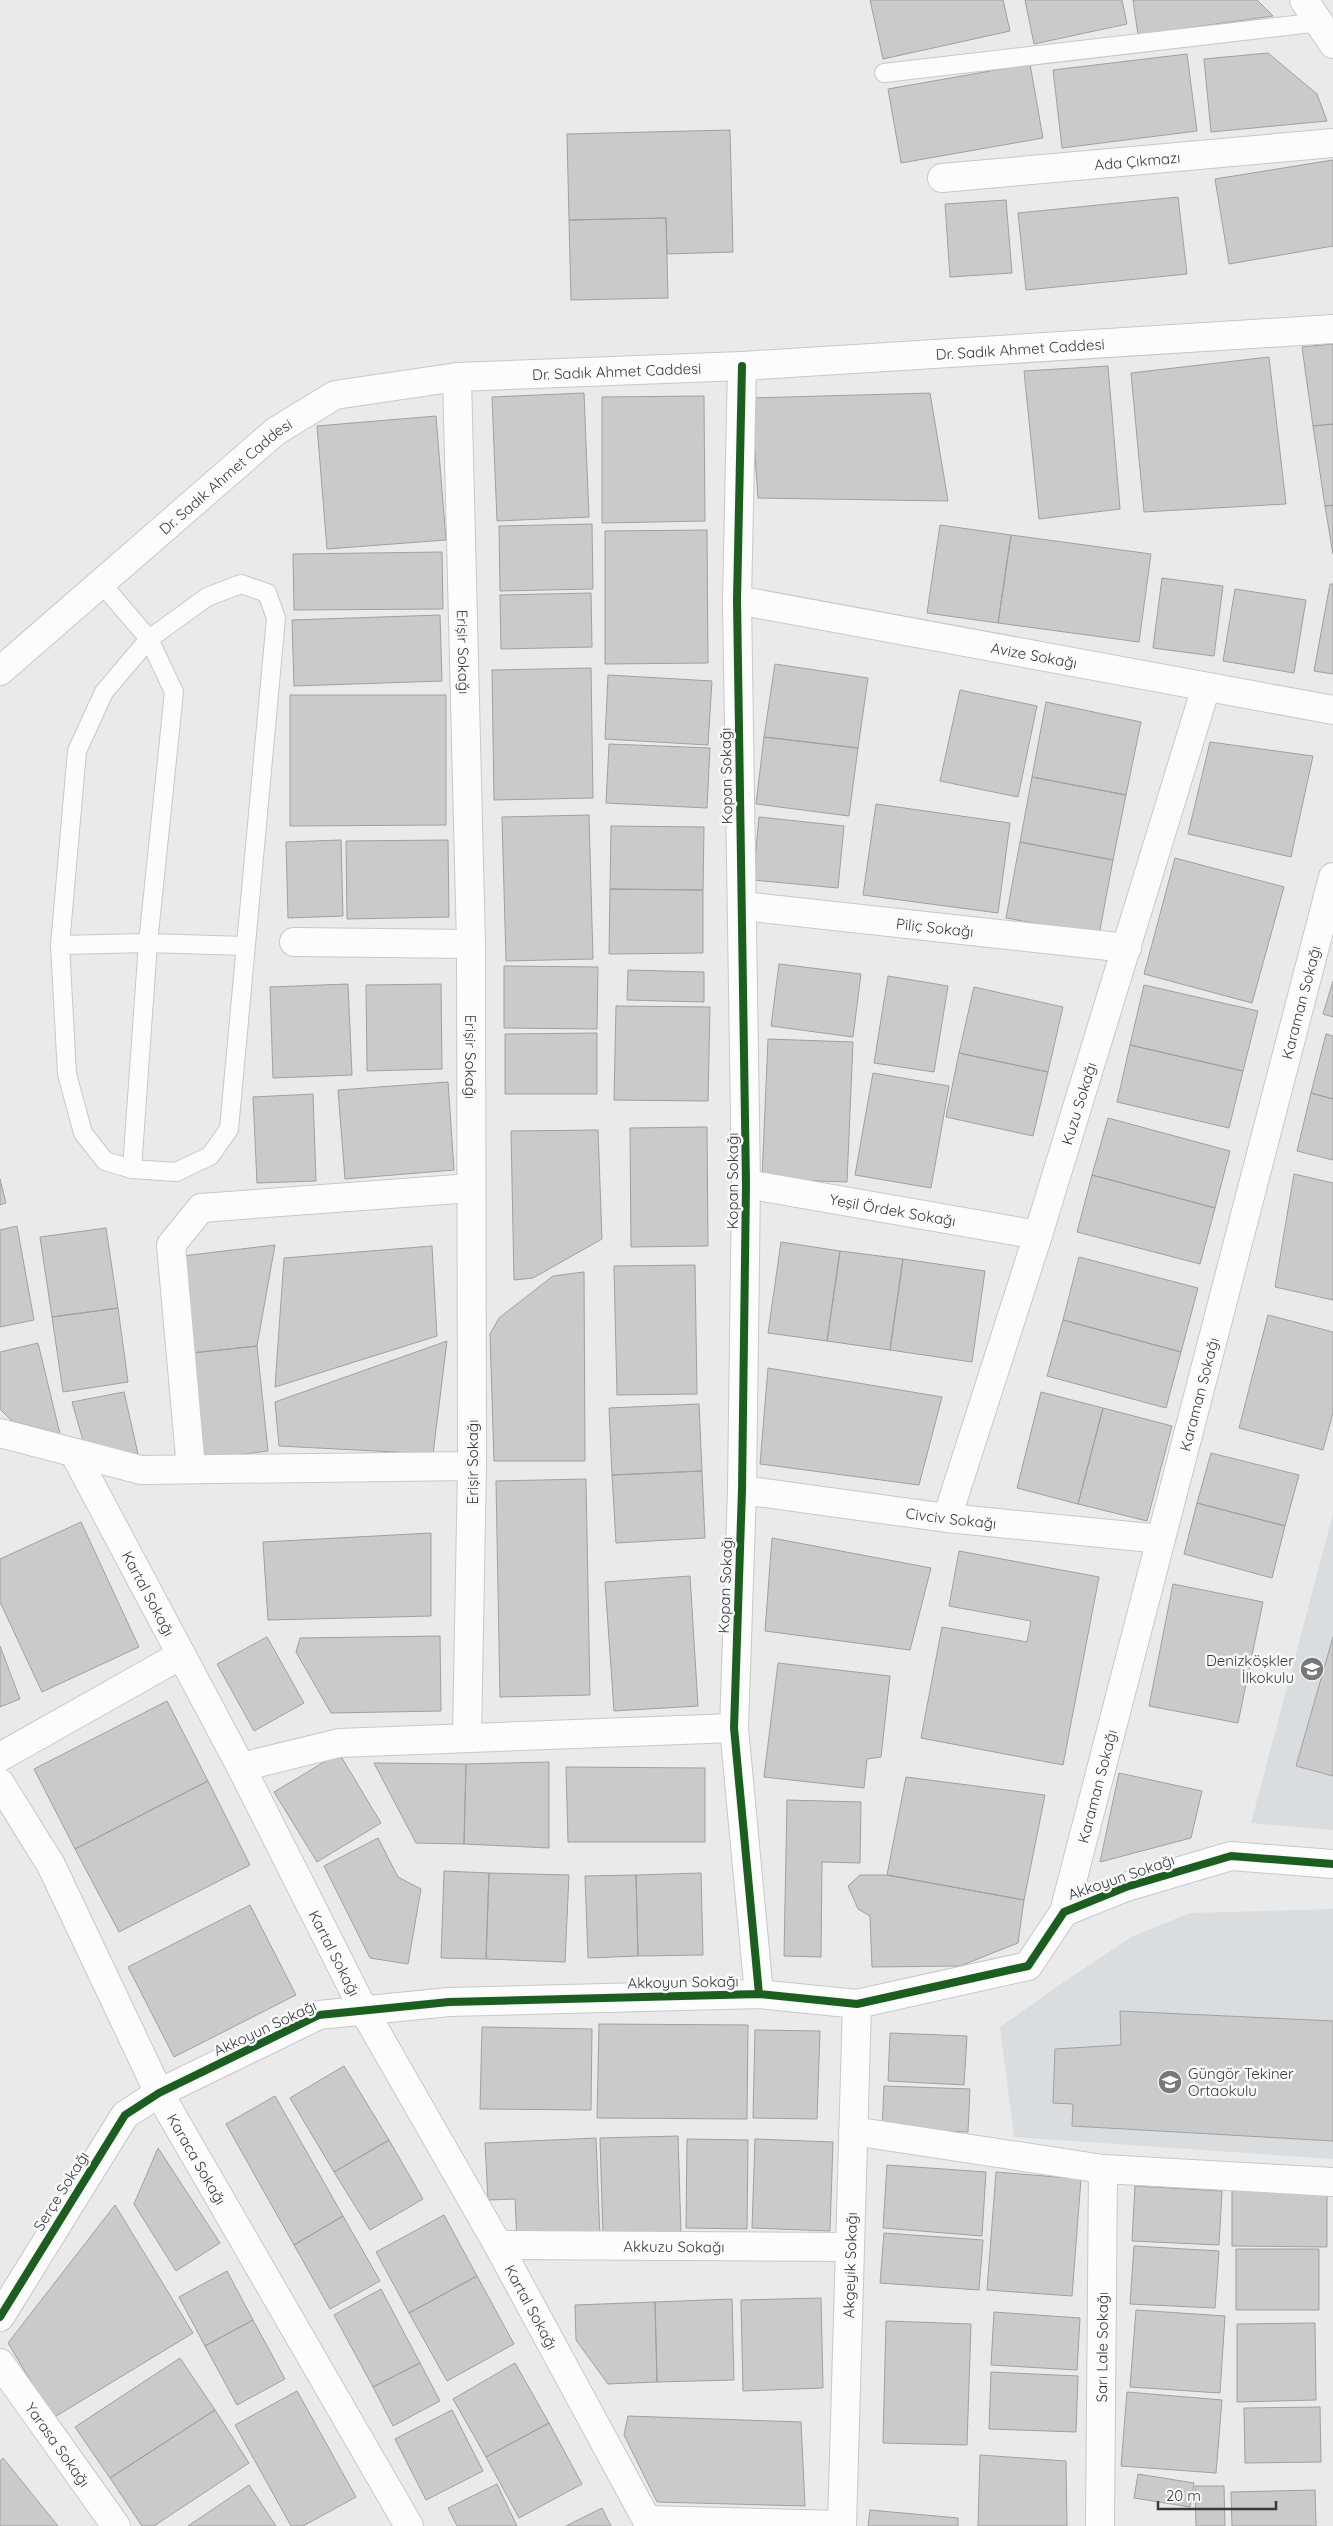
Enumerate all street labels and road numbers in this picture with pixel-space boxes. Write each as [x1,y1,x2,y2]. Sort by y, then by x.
street label: Ada Çıkmazı [1093,147,1181,174]
street label: Dr. Sadık Ahmet Caddesi [935,334,1105,363]
street label: Dr. Sadık Ahmet Caddesi [532,358,702,384]
street label: Dr. Sadık Ahmet Caddesi [155,414,295,538]
street label: Erişir Sokağı [453,609,474,695]
street label: Avize Sokağı [989,638,1079,672]
street label: Kopan Sokağı [716,727,736,825]
street label: Piliç Sokağı [895,913,975,941]
street label: Karaman Sokağı [1277,943,1324,1061]
street label: Erişir Sokağı [462,1014,481,1099]
street label: Kuzu Sokağı [1057,1060,1100,1147]
street label: Kopan Sokağı [723,1133,742,1229]
street label: Yeşil Ördek Sokağı [828,1189,957,1230]
street label: Karaman Sokağı [1175,1335,1222,1453]
street label: Erişir Sokağı [463,1420,482,1504]
street label: Civciv Sokağı [905,1503,997,1532]
street label: Kopan Sokağı [714,1536,736,1634]
street label: Kartal Sokağı [118,1547,179,1639]
street label: Karaman Sokağı [1073,1727,1121,1845]
street label: Akkoyun Sokağı [1065,1850,1177,1904]
street label: Kartal Sokağı [305,1907,364,1999]
street label: Akkoyun Sokağı [627,1972,739,1992]
street label: Akkoyun Sokağı [211,1996,319,2060]
street label: Karaca Sokağı [163,2110,231,2208]
street label: Serçe Sokağı [29,2148,93,2234]
street label: Akgeyik Sokağı [838,2212,861,2318]
street label: Akkuzu Sokağı [623,2236,725,2256]
street label: Kartal Sokağı [501,2261,562,2353]
street label: Sarı Lale Sokağı [1092,2292,1111,2402]
street label: Yarasa Sokağı [21,2399,94,2490]

